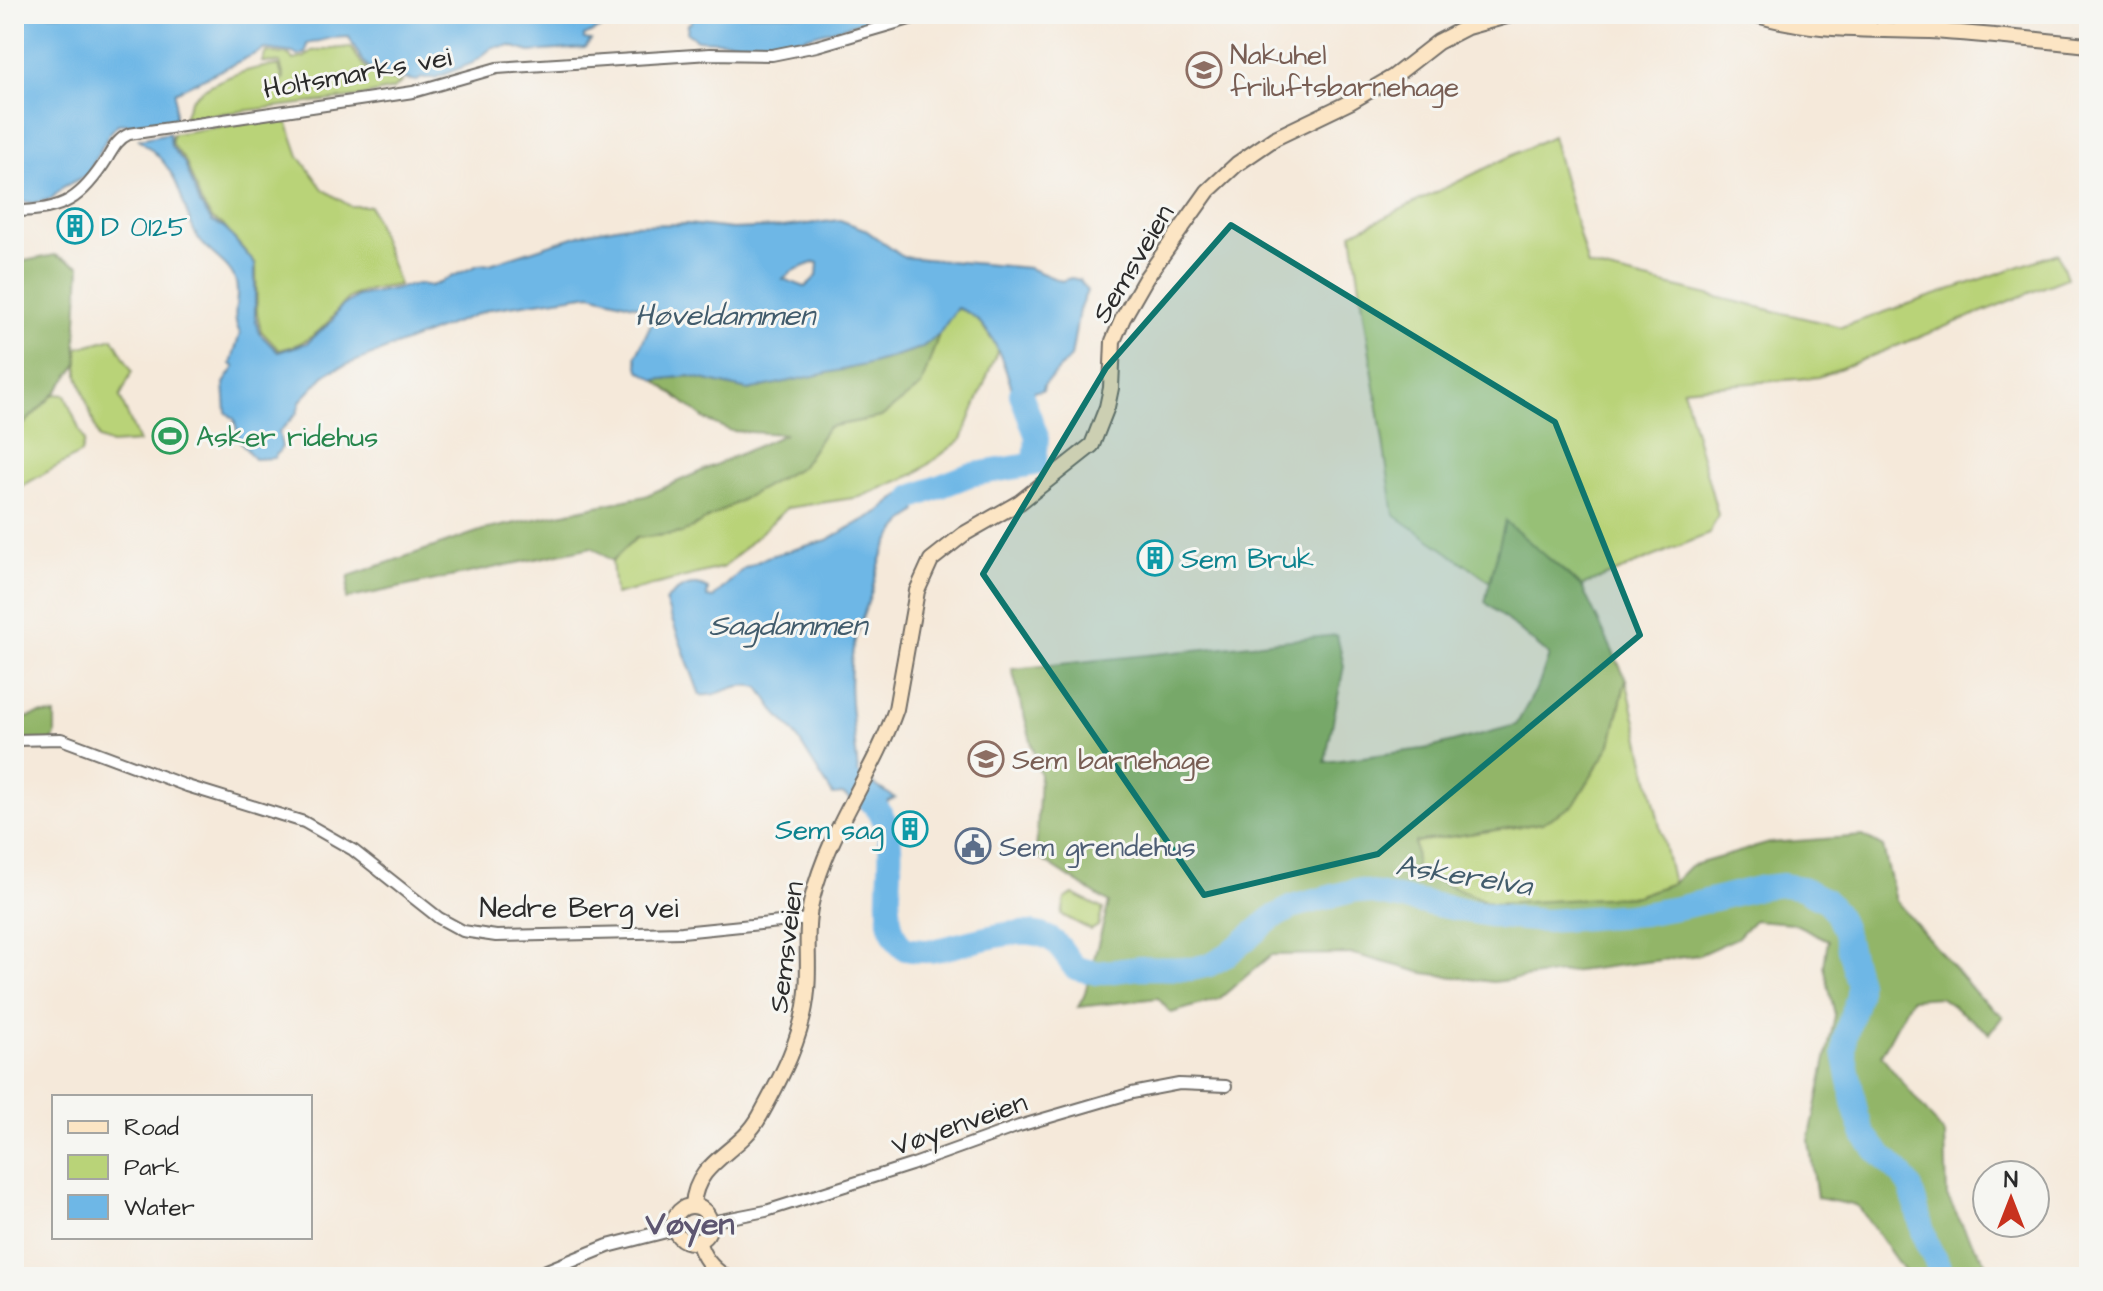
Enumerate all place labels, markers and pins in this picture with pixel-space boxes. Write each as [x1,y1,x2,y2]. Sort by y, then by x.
place label: Nakuhel friluftsbarnehage [1230,36,1459,108]
school or university icon: Nakuhel friluftsbarnehage [1185,51,1223,89]
building icon: D 0125 [56,207,94,245]
place label: D 0125 [101,208,188,247]
sports icon: Asker ridehus [151,417,189,455]
place label: Asker ridehus [196,418,378,457]
building icon: Sem Bruk [1136,539,1174,577]
place label: Sem Bruk [1181,540,1314,579]
school or university icon: Sem barnehage [967,740,1005,778]
place label: Sem barnehage [1012,741,1210,781]
building icon: Sem sag [891,810,929,848]
place label: Sem sag [775,811,884,851]
public building icon: Sem grendehus [954,827,992,865]
place label: Sem grendehus [999,828,1196,868]

